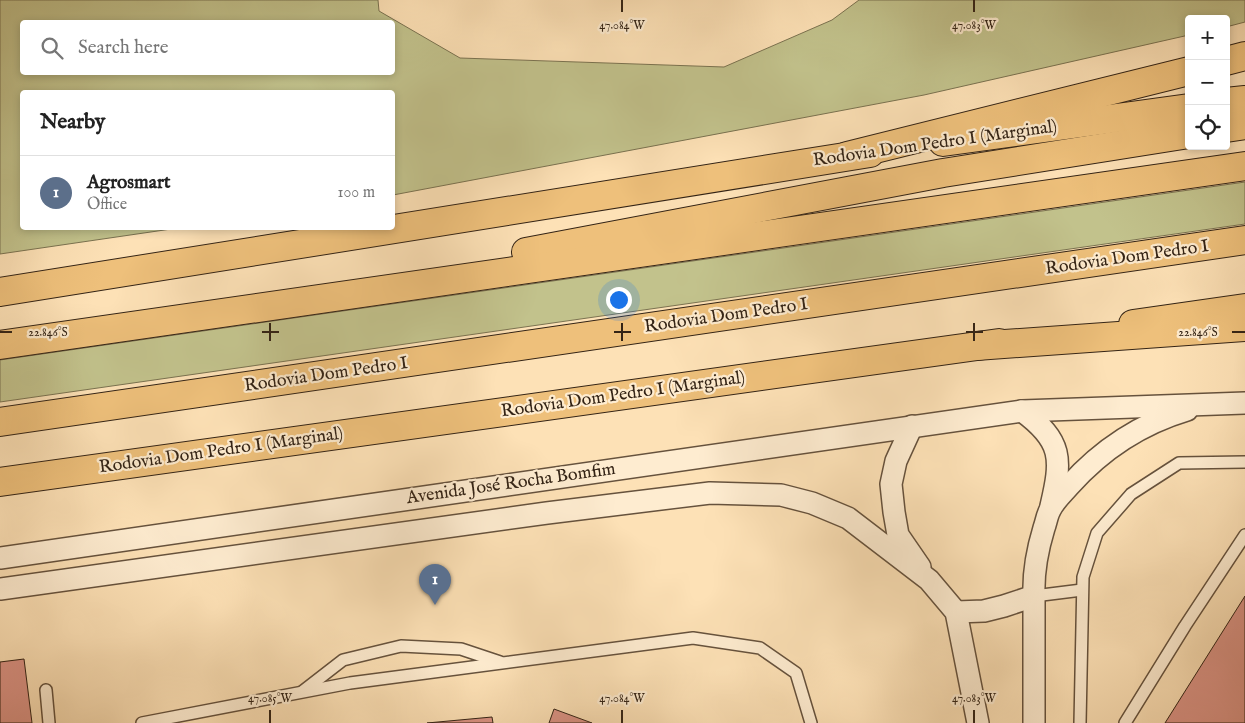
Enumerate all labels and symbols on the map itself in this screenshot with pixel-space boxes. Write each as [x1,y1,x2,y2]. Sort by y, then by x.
text: 47.084°W [599,18,645,33]
text: 47.083°W [952,18,997,33]
street label: Rodovia Dom Pedro I (Marginal) [811,115,1059,173]
street label: Rodovia Dom Pedro I [1044,235,1211,281]
your location [606,287,632,313]
street label: Rodovia Dom Pedro I [643,293,810,339]
text: 22.846°S [28,325,68,340]
text: 22.846°S [1178,325,1218,340]
street label: Rodovia Dom Pedro I [243,352,410,398]
street label: Rodovia Dom Pedro I (Marginal) [499,366,747,424]
street label: Rodovia Dom Pedro I (Marginal) [97,422,345,480]
street label: Avenida José Rocha Bomfim [404,458,617,510]
pin: 1 [419,564,451,605]
text: 47.085°W [248,691,292,706]
text: 47.084°W [599,691,645,706]
text: 47.083°W [952,691,997,706]

